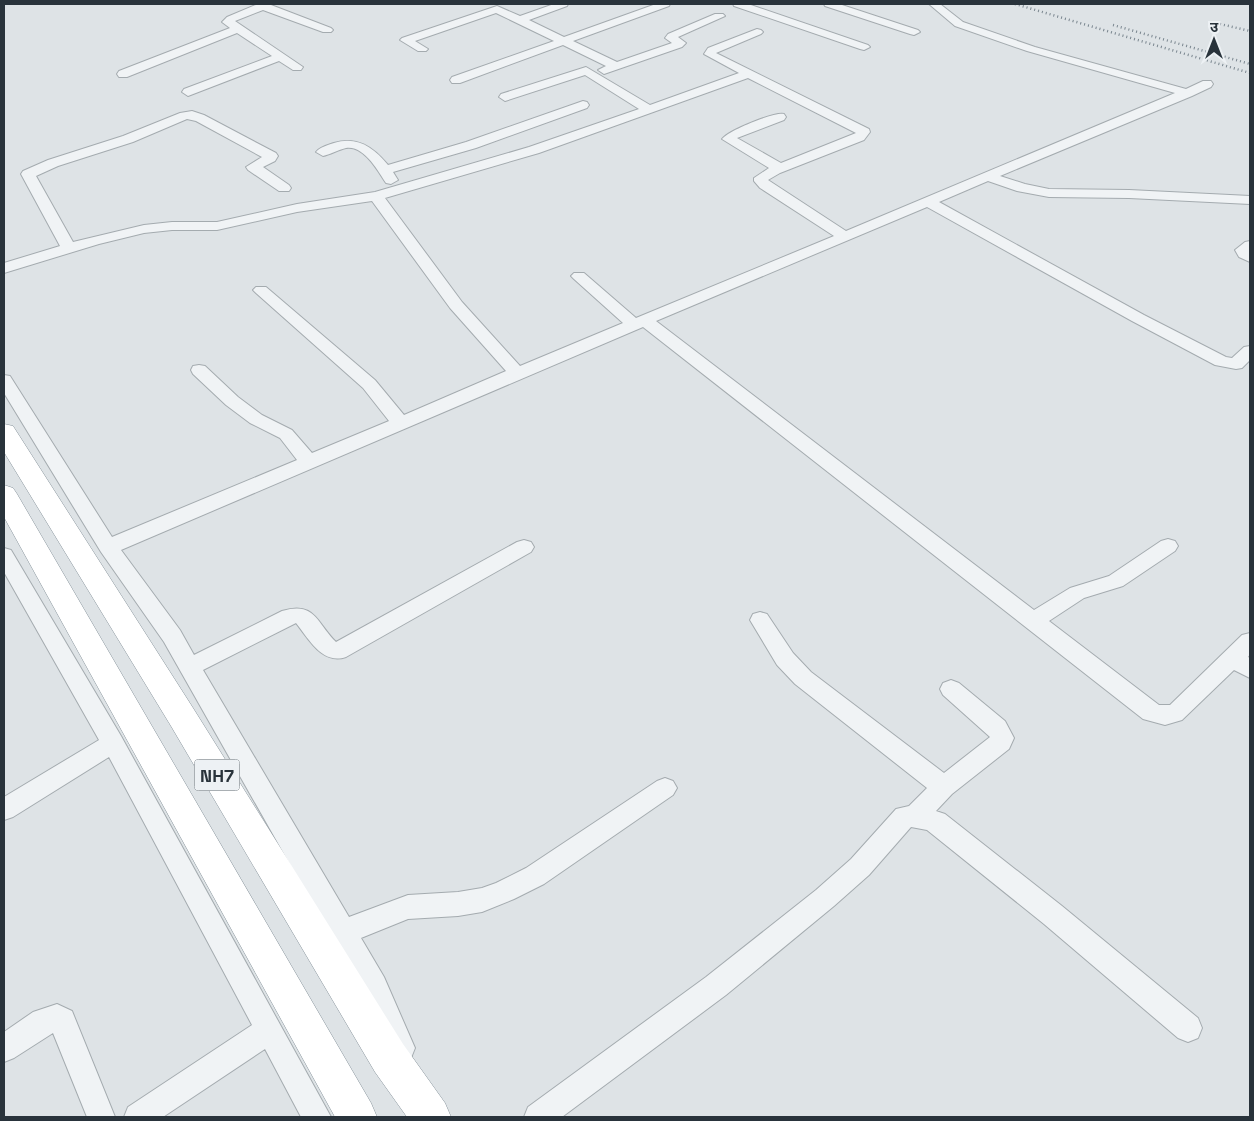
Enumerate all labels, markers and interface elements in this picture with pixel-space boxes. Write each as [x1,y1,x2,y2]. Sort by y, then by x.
north arrow [1189,15,1239,65]
text: उ [1210,18,1219,36]
road number: NH7 [194,760,240,790]

